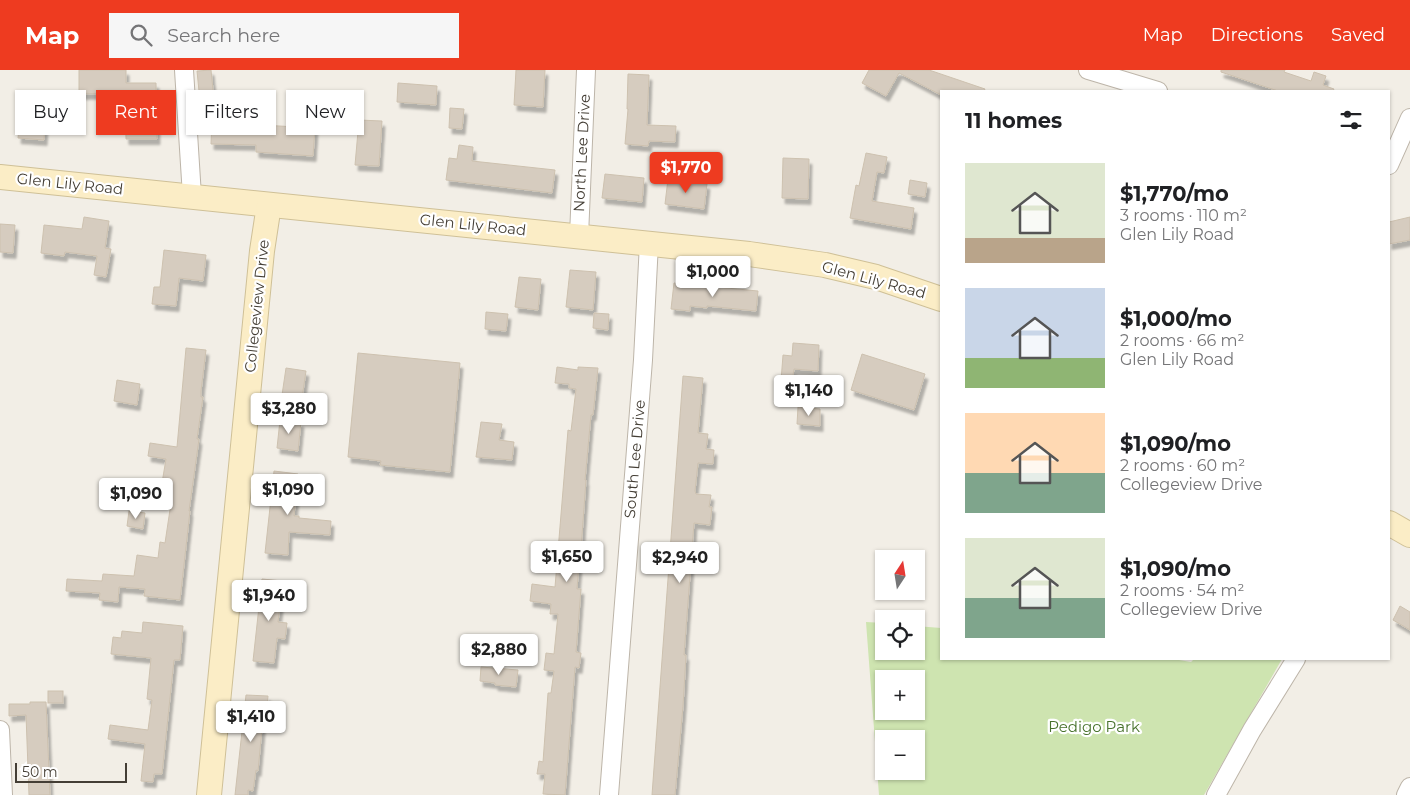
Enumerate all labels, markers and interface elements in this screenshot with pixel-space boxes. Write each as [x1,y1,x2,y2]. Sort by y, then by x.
search box [109,13,459,58]
text: Map [25,21,79,50]
icon: search [127,21,155,49]
text: Search here [167,24,280,47]
text: Map [1143,24,1183,46]
text: Directions [1211,24,1303,46]
text: Saved [1331,24,1385,46]
chip: Buy [15,90,86,135]
chip: Rent [96,90,176,135]
chip: Filters [186,90,276,135]
chip: New [286,90,364,135]
street label: North Lee Drive [569,94,594,212]
icon: filters [1337,106,1365,134]
text: 11 homes [965,108,1062,133]
pin: $1,770 [645,152,727,194]
text: $1,770 [661,158,711,177]
street label: Glen Lily Road [16,168,124,199]
text: $1,770/mo [1120,181,1229,206]
icon: home [1005,183,1065,243]
text: 3 rooms · 110 m² [1120,206,1247,225]
street label: Glen Lily Road [419,209,527,240]
text: Glen Lily Road [1120,225,1234,244]
street label: Collegeview Drive [240,239,273,373]
pin: $1,000 [672,256,754,298]
street label: Glen Lily Road [820,257,928,303]
text: $1,000 [687,262,739,281]
text: $1,000/mo [1120,306,1232,331]
icon: home [1005,308,1065,368]
text: 2 rooms · 66 m² [1120,331,1244,350]
text: Glen Lily Road [1120,350,1234,369]
pin: $1,140 [768,374,850,417]
text: $1,140 [785,381,833,400]
pin: $3,280 [248,392,330,435]
text: $3,280 [262,399,316,418]
street label: South Lee Drive [620,399,649,519]
text: $1,090/mo [1120,431,1231,456]
icon: home [1005,433,1065,493]
text: 2 rooms · 60 m² [1120,456,1245,475]
pin: $1,090 [247,474,329,516]
text: Collegeview Drive [1120,475,1262,494]
pin: $1,090 [95,478,177,520]
text: $1,090 [262,480,314,499]
text: $1,090 [110,484,162,503]
pin: $1,650 [526,540,608,583]
pin: $2,940 [639,542,721,584]
text: $1,650 [542,547,592,566]
text: $2,940 [652,548,708,567]
north arrow [875,550,925,600]
map controls [875,550,925,780]
text: $1,090/mo [1120,556,1231,581]
icon: home [1005,558,1065,618]
pin: $1,940 [228,580,310,622]
text: 2 rooms · 54 m² [1120,581,1244,600]
text: $1,940 [243,586,295,605]
text: Collegeview Drive [1120,600,1262,619]
button: locate [875,610,925,660]
pin: $2,880 [458,634,540,676]
text: $2,880 [471,640,527,659]
button: + [875,670,925,720]
pin: $1,410 [210,700,292,743]
text: $1,410 [227,707,275,726]
park label: Pedigo Park [1048,717,1140,736]
button: − [875,730,925,780]
scale bar [15,760,128,783]
text: 50 m [22,763,58,781]

